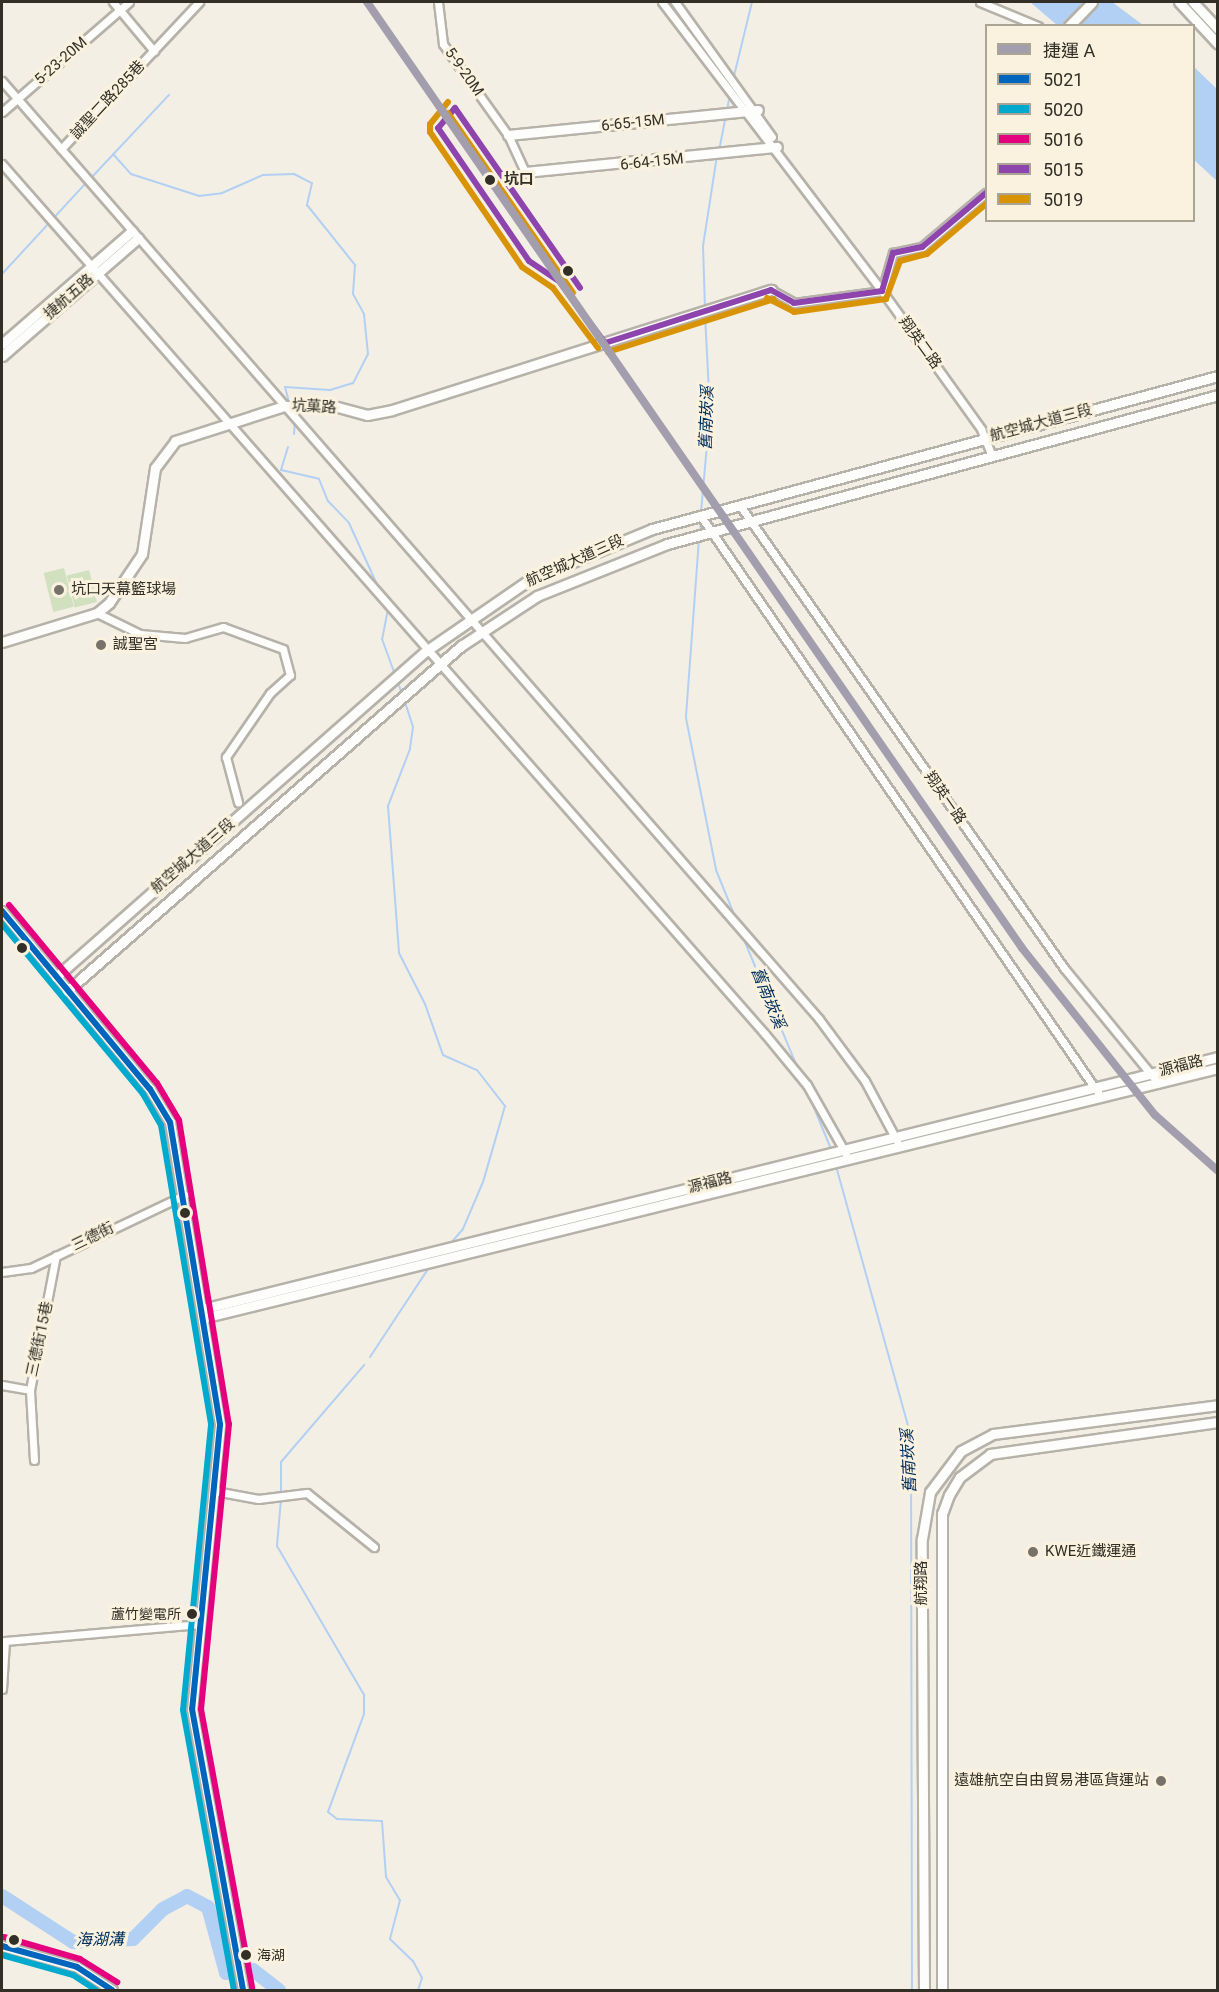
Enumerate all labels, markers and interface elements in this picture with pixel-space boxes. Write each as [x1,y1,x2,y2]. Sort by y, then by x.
legend [985,24,1195,222]
street label: 5-23-20M [31,33,91,89]
text: 捷運 A [1043,40,1095,61]
street label: 5-9-20M [441,44,487,100]
street label: 誠聖二路285巷 [67,57,149,143]
text: 5021 [1043,69,1083,90]
text: 5020 [1043,99,1083,120]
street label: 6-65-15M [600,111,666,135]
text: 5016 [1043,129,1083,150]
street label: 6-64-15M [619,150,685,174]
text: 5015 [1043,159,1083,180]
marker: 坑口 [481,171,499,189]
place label: 坑口 [504,171,534,189]
text: 5019 [1043,189,1083,210]
unlabelled marker [562,265,574,277]
street label: 捷航五路 [40,271,98,323]
street label: 翔英二路 [895,313,945,373]
water label: 舊南崁溪 [696,386,718,450]
street label: 坑菓路 [291,397,337,417]
street label: 航空城大道三段 [988,401,1094,445]
street label: 航空城大道三段 [523,531,627,591]
place label: 坑口天幕籃球場 [71,581,176,599]
marker: 坑口天幕籃球場 [52,583,66,597]
place label: 誠聖宮 [113,636,158,654]
marker: 誠聖宮 [94,638,108,652]
street label: 翔英一路 [920,768,970,828]
street label: 航空城大道三段 [147,815,239,897]
unlabelled marker [16,942,28,954]
water label: 舊南崁溪 [747,965,789,1031]
street label: 源福路 [1157,1052,1205,1080]
street label: 源福路 [686,1169,734,1197]
unlabelled marker [179,1207,191,1219]
street label: 三德街 [69,1219,117,1255]
street label: 三德街15巷 [23,1300,57,1378]
water label: 舊南崁溪 [898,1429,920,1493]
place label: KWE近鐵運通 [1045,1543,1136,1561]
marker: KWE近鐵運通 [1026,1545,1040,1559]
street label: 航翔路 [913,1561,931,1605]
place label: 蘆竹變電所 [111,1606,181,1622]
marker: 蘆竹變電所 [186,1608,198,1620]
place label: 遠雄航空自由貿易港區貨運站 [954,1772,1149,1790]
marker: 遠雄航空自由貿易港區貨運站 [1154,1774,1168,1788]
water label: 海湖溝 [76,1930,124,1950]
unlabelled marker [8,1934,20,1946]
place label: 海湖 [257,1947,285,1963]
marker: 海湖 [240,1949,252,1961]

